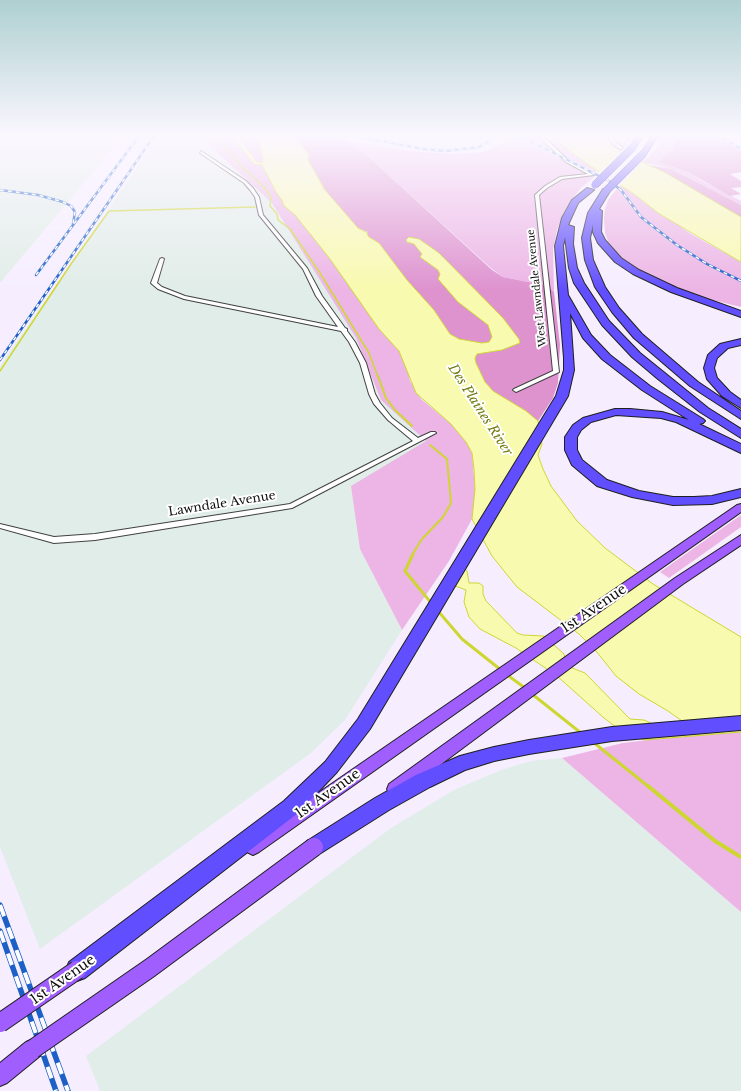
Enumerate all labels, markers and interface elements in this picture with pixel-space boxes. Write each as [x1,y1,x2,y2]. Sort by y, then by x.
street label: West Lawndale Avenue [525,229,549,347]
water label: Des Plaines River [445,361,515,459]
street label: Lawndale Avenue [167,488,277,520]
street label: 1st Avenue [558,581,630,637]
street label: 1st Avenue [292,766,364,822]
street label: 1st Avenue [27,952,99,1008]

